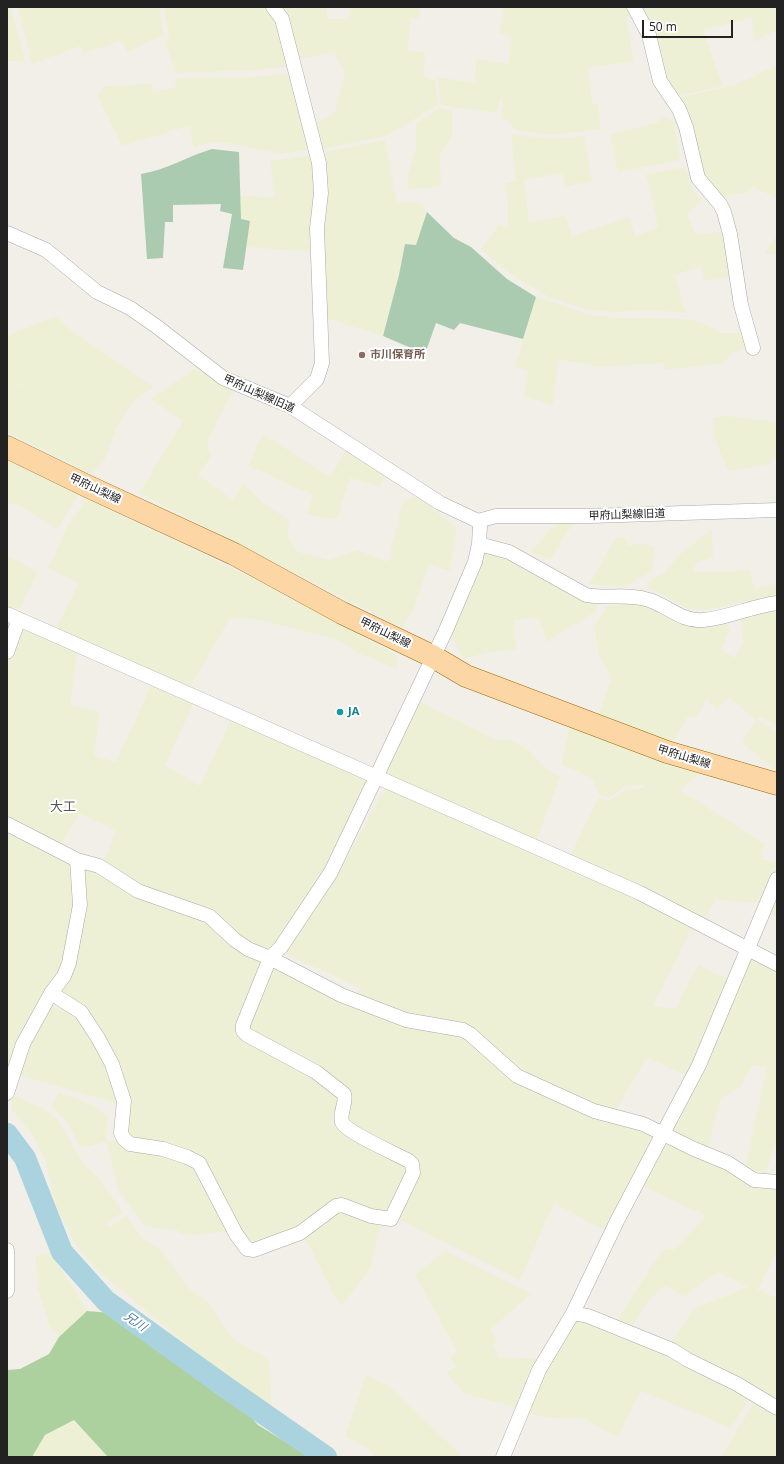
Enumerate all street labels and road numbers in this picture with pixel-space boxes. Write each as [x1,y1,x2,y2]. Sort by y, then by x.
street label: 甲府山梨線旧道 [221,372,297,416]
street label: 甲府山梨線 [67,471,123,507]
street label: 甲府山梨線旧道 [588,507,666,523]
street label: 甲府山梨線 [357,615,413,651]
street label: 甲府山梨線 [656,743,712,771]

